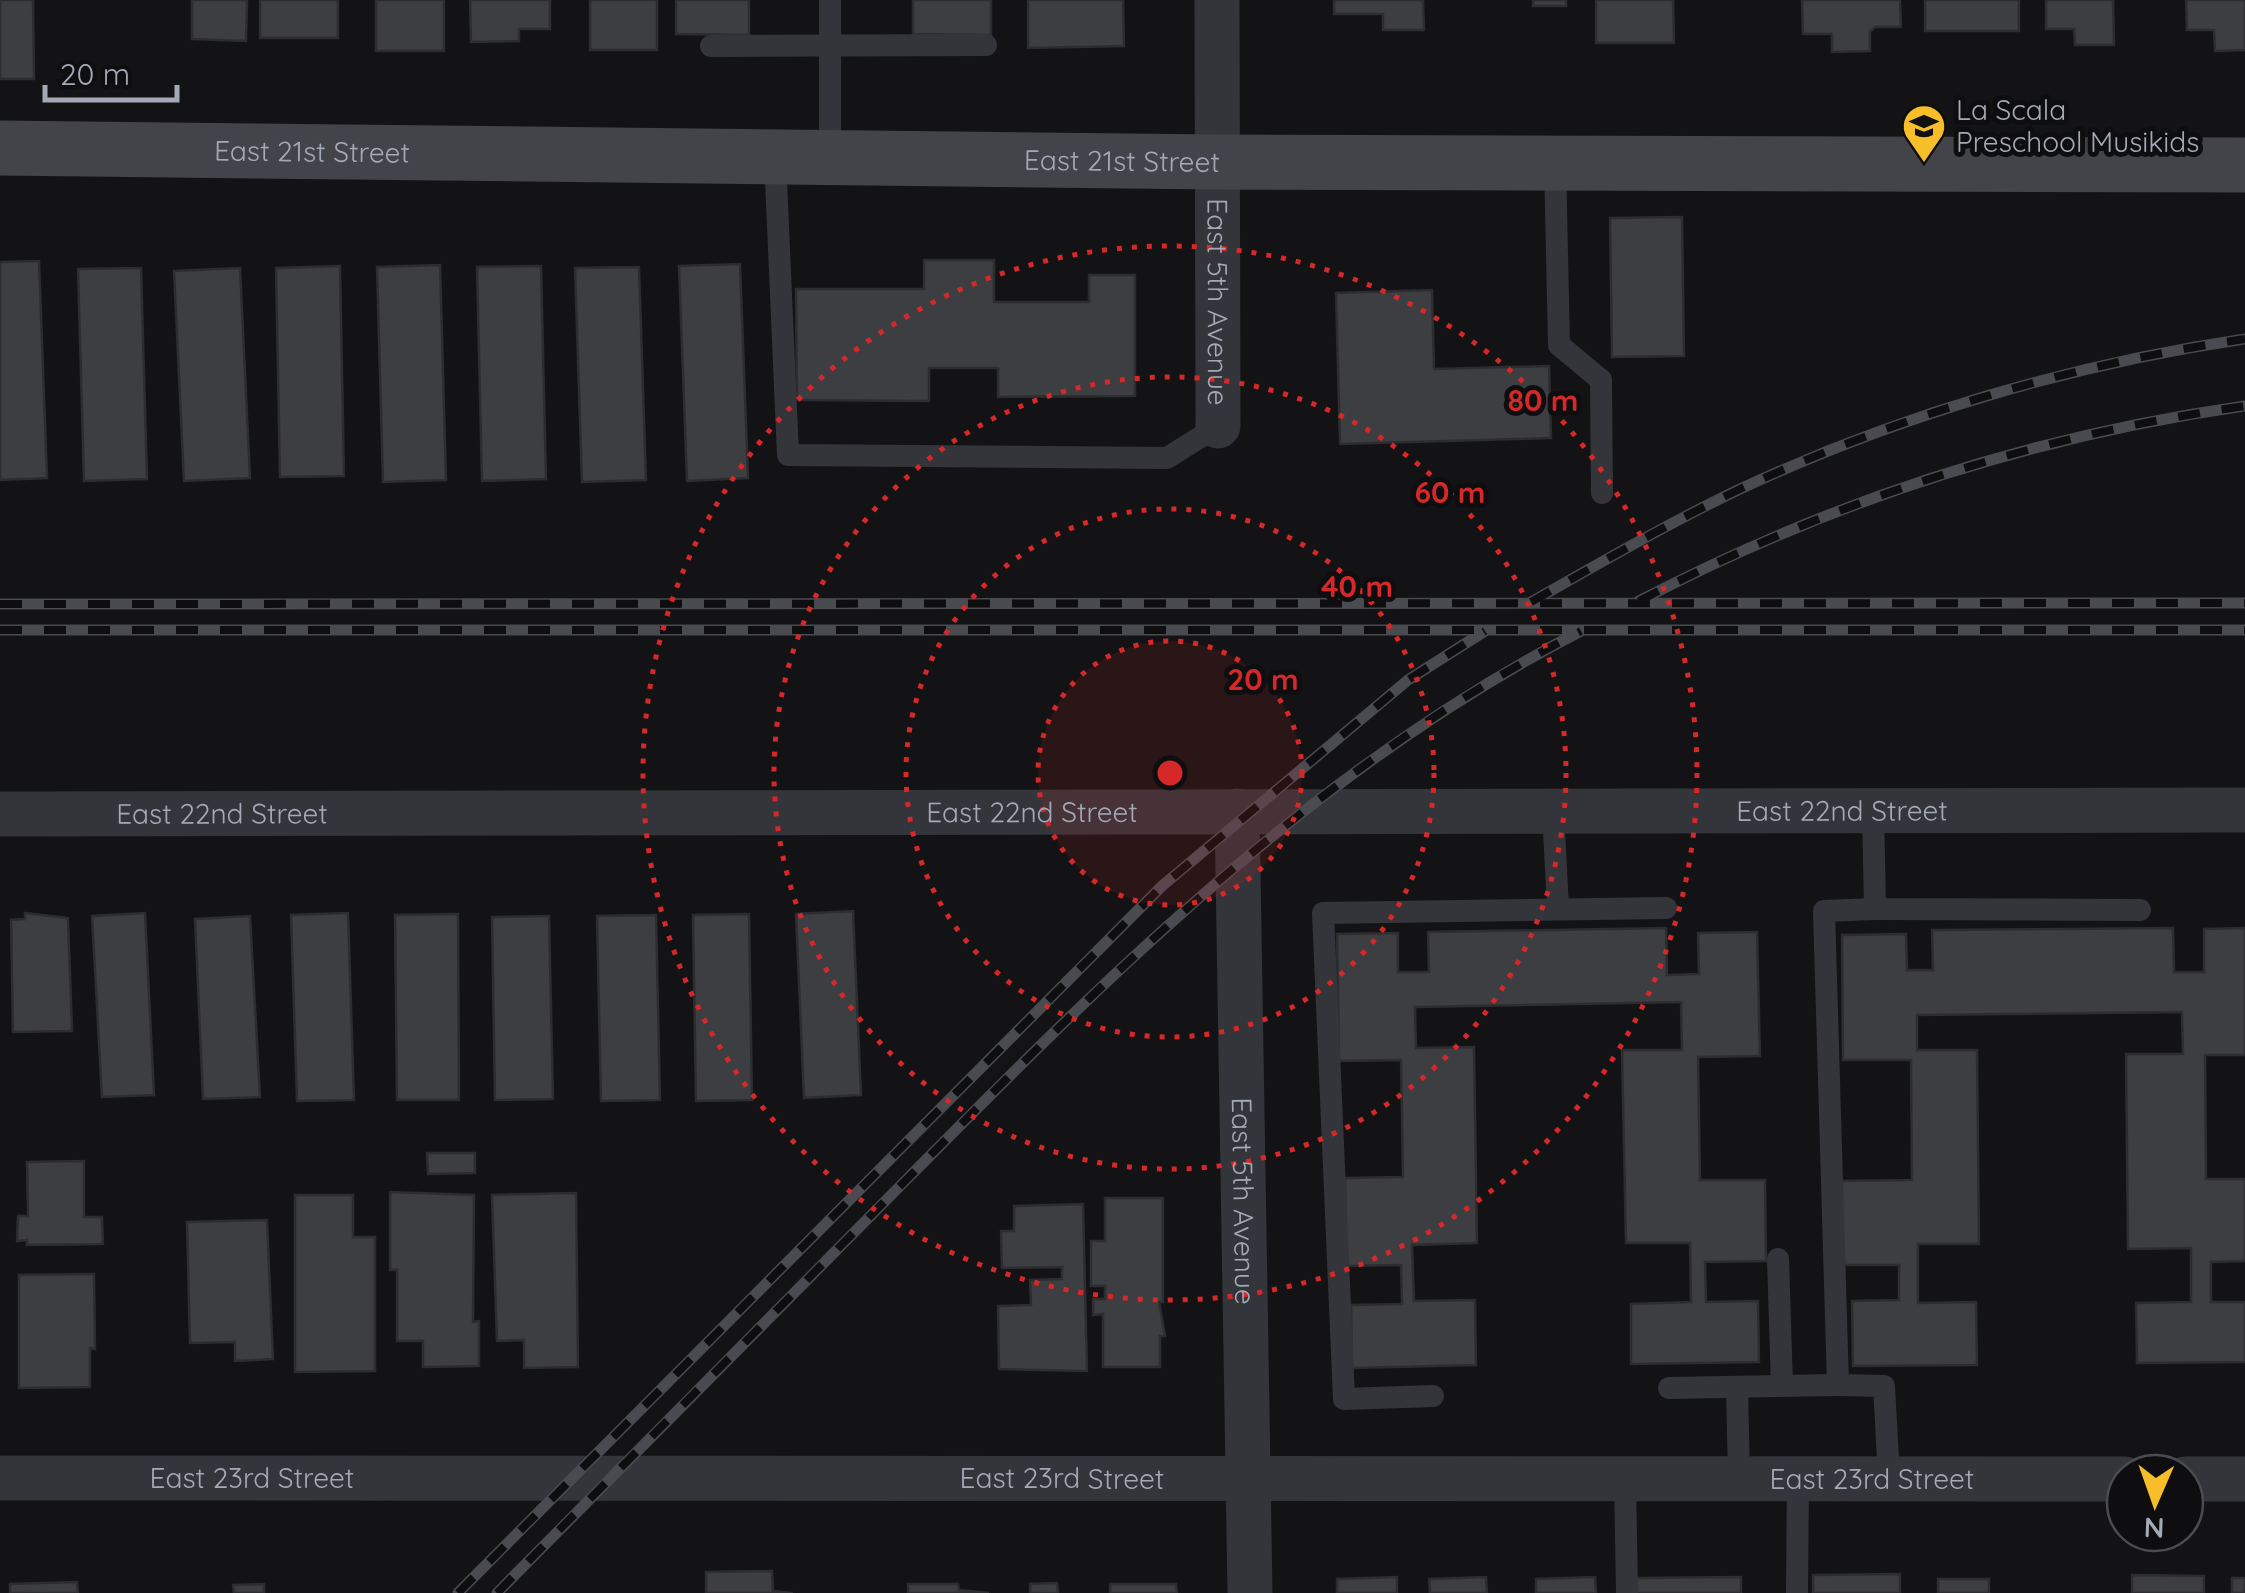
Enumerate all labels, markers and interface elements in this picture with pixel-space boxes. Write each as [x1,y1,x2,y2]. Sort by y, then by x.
scale bar [45,40,178,102]
text: 20 m [60,55,130,93]
place label: La Scala Preschool Musikids [1956,92,2199,159]
school or university icon: La Scala Preschool Musikids [1901,103,1947,164]
street label: East 21st Street [214,132,410,170]
street label: East 21st Street [1024,142,1220,179]
street label: East 5th Avenue [1200,198,1236,406]
text: 80 m [1508,381,1578,419]
text: 60 m [1414,473,1486,511]
text: 40 m [1321,567,1393,605]
text: 20 m [1227,660,1299,698]
centre of rings [1152,755,1188,791]
street label: East 22nd Street [1736,793,1948,828]
street label: East 22nd Street [926,794,1138,829]
street label: East 22nd Street [116,795,328,831]
street label: East 5th Avenue [1225,1097,1263,1305]
north arrow [2105,1453,2205,1553]
street label: East 23rd Street [150,1460,354,1495]
street label: East 23rd Street [960,1460,1164,1496]
street label: East 23rd Street [1770,1461,1974,1496]
text: N [2143,1511,2165,1546]

